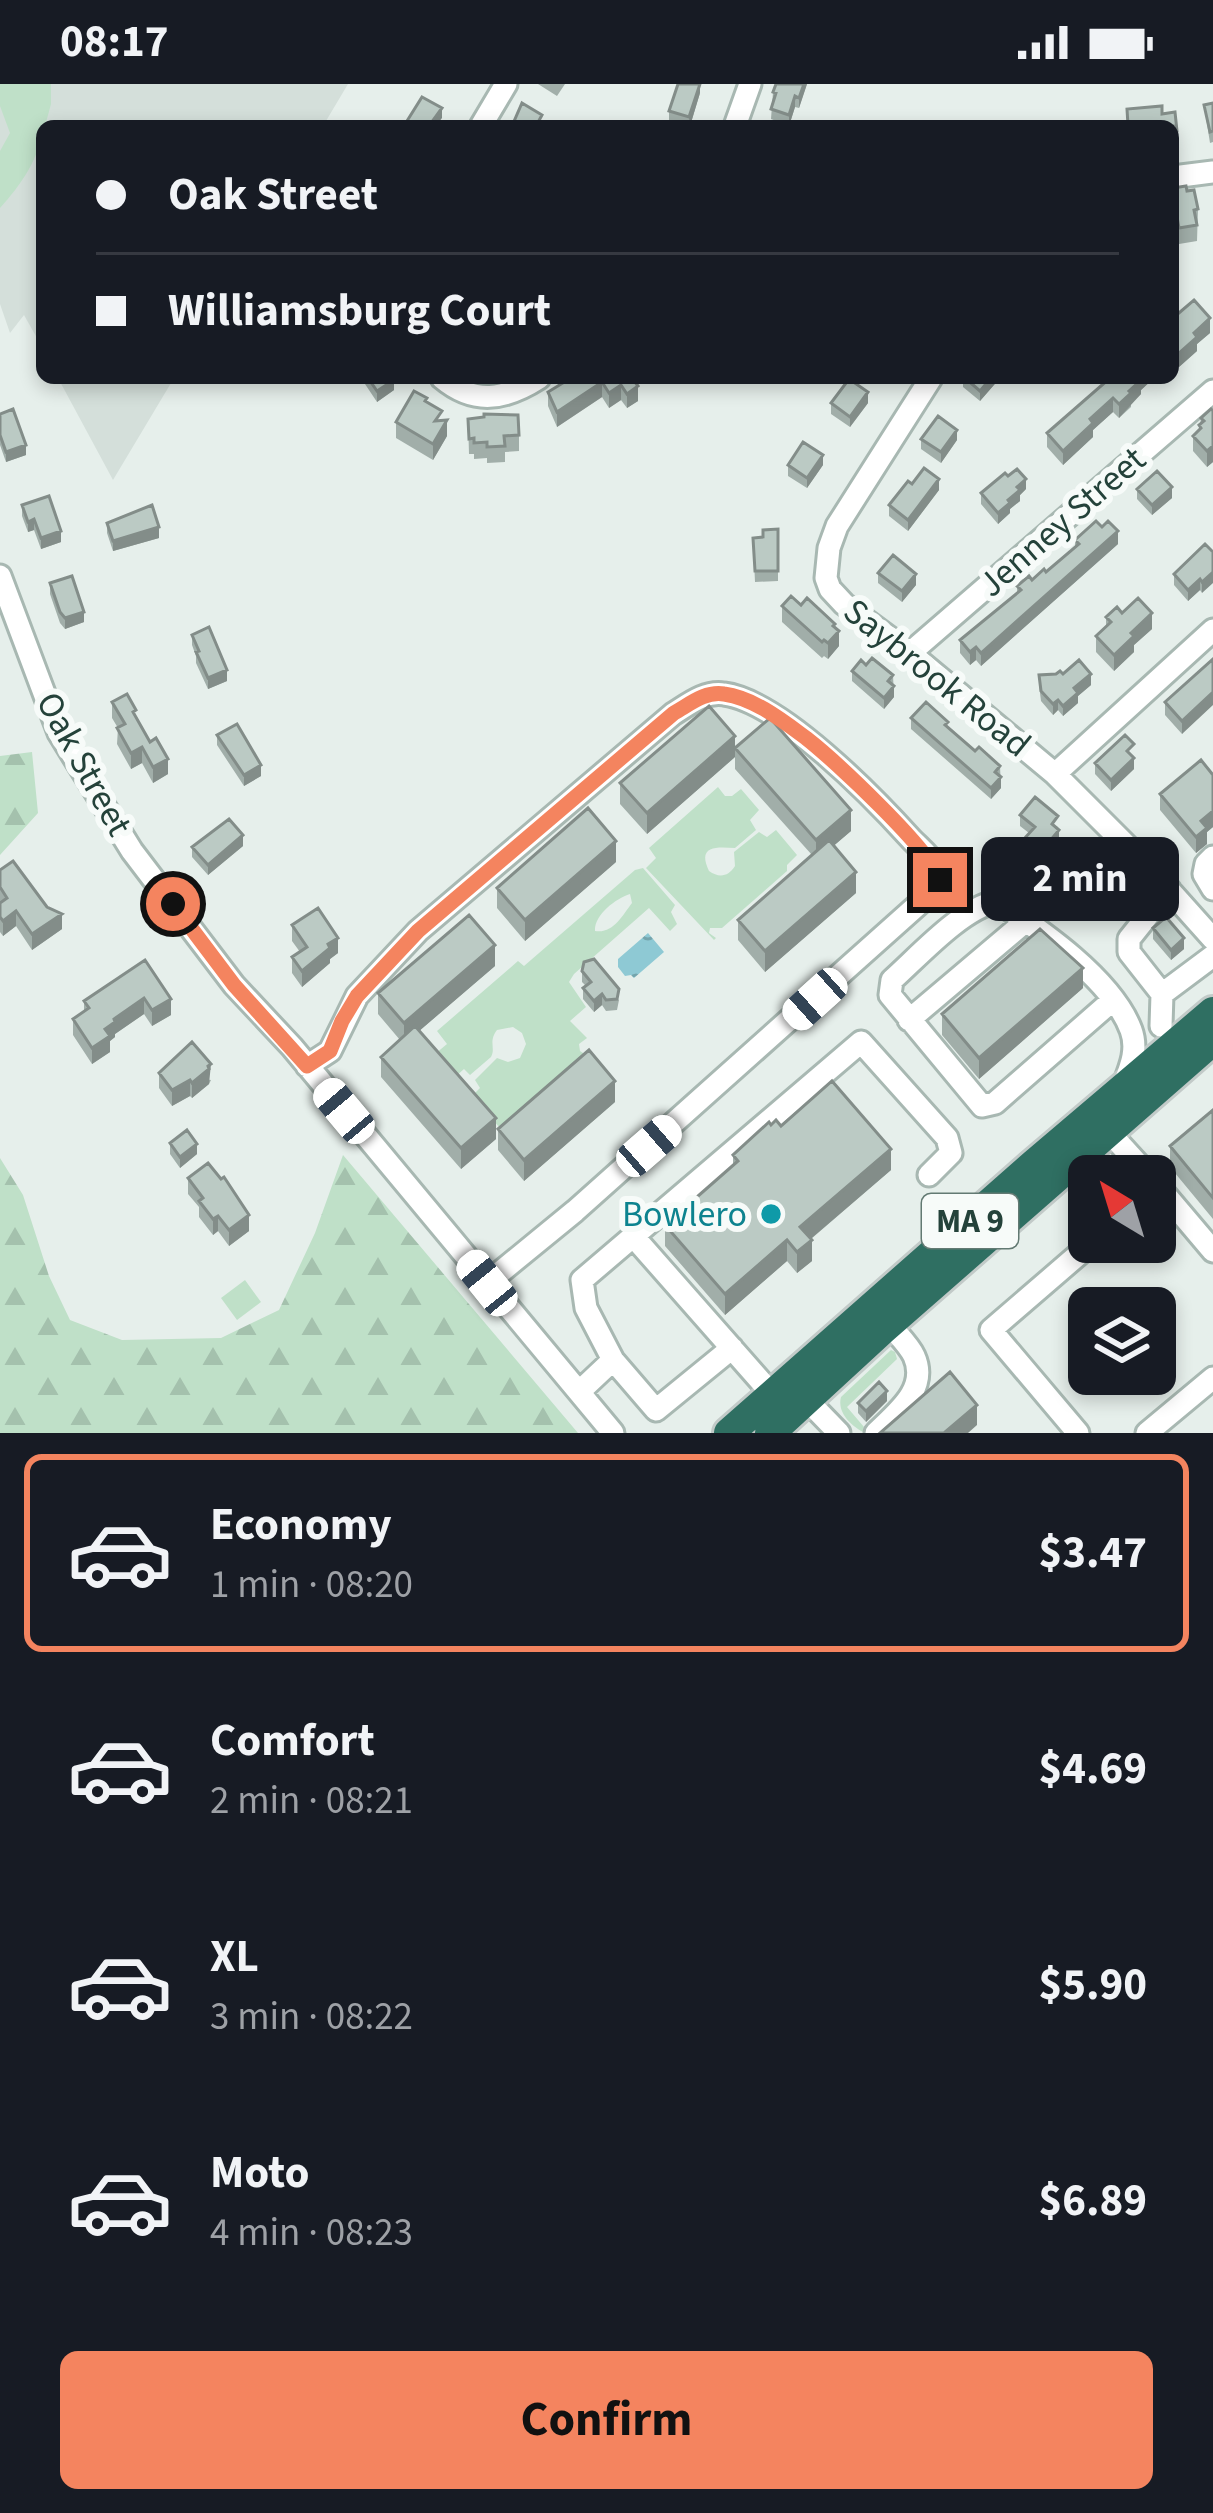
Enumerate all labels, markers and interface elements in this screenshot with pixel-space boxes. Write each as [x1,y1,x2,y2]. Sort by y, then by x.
text: 08:17 [60,10,169,74]
text: Oak Street [168,163,378,227]
text: Williamsburg Court [168,279,551,343]
street label: Jenney Street [967,435,1157,609]
street label: Saybrook Road [833,587,1041,769]
street label: Oak Street [24,683,144,845]
callout: 2 min [982,838,1180,922]
text: 2 min [1033,851,1127,907]
route end [913,853,967,907]
route start [146,877,200,931]
car [776,962,854,1036]
car [307,1072,381,1150]
car [610,1109,688,1183]
north arrow [1068,1155,1176,1263]
map controls [1068,1155,1176,1395]
place label: Bowlero [622,1189,747,1240]
road number: MA 9 [922,1194,1018,1248]
marker: Bowlero [758,1201,784,1227]
car [450,1244,524,1322]
button: layers [1068,1287,1176,1395]
text: Economy [210,1493,392,1557]
icon: car [66,1499,174,1607]
text: $3.47 [1038,1521,1147,1585]
text: 1 min · 08:20 [210,1557,413,1613]
text: Comfort [210,1709,375,1773]
icon: car [66,1715,174,1823]
text: $4.69 [1038,1737,1147,1801]
text: 2 min · 08:21 [210,1773,413,1829]
text: XL [210,1925,259,1989]
icon: car [66,1931,174,2039]
text: $5.90 [1038,1953,1147,2017]
text: 3 min · 08:22 [210,1989,413,2045]
text: Moto [210,2141,309,2205]
icon: car [66,2147,174,2255]
text: $6.89 [1038,2169,1147,2233]
text: 4 min · 08:23 [210,2205,413,2261]
button: Confirm [60,2351,1153,2489]

